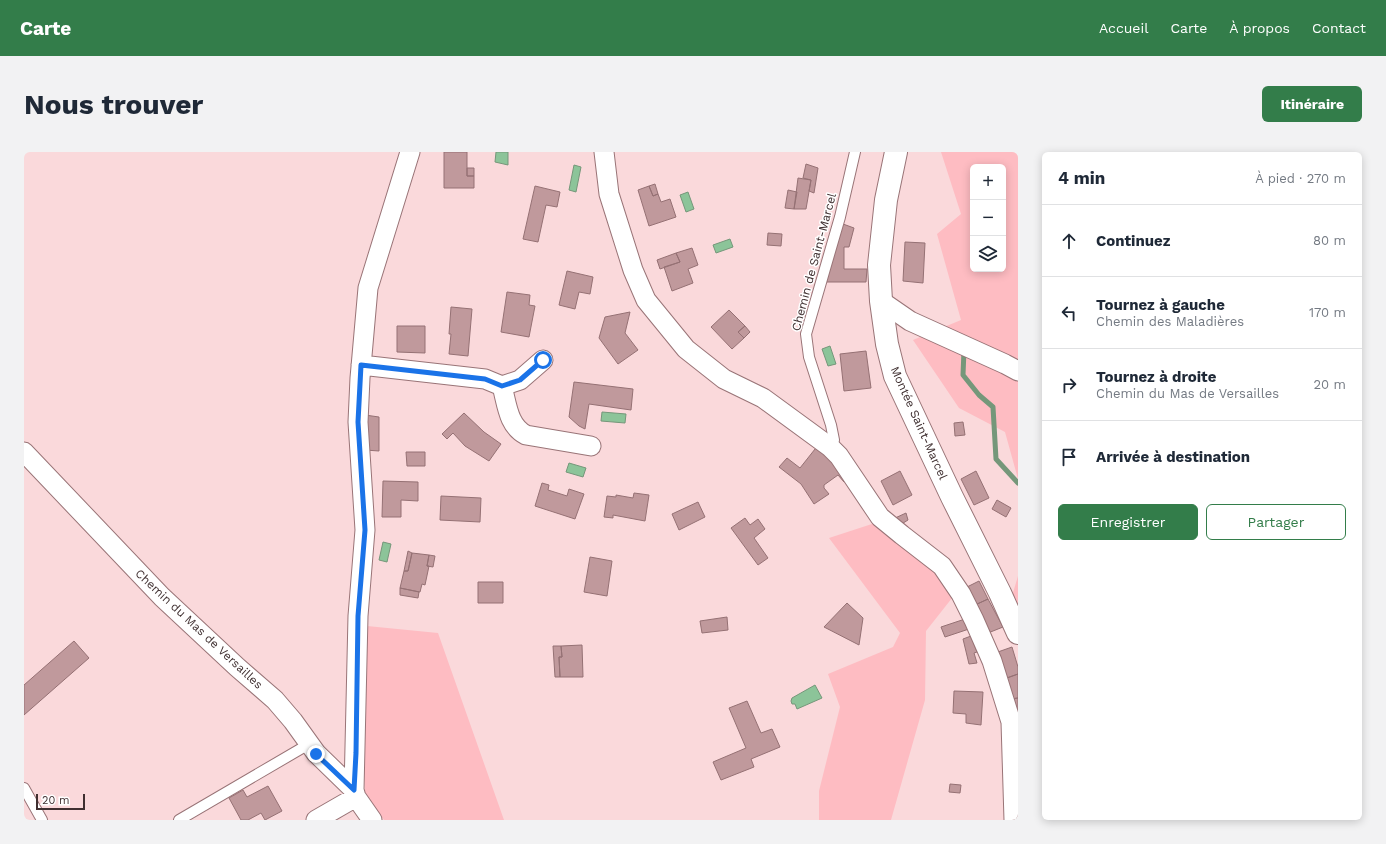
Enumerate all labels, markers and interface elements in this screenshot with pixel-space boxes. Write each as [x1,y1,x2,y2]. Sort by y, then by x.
text: Carte [20,17,71,40]
text: Accueil [1099,20,1148,36]
text: Carte [1170,20,1207,36]
text: À propos [1229,20,1290,36]
text: Contact [1312,20,1366,36]
button: Itinéraire [1262,86,1362,122]
text: Nous trouver [24,88,203,121]
map controls [970,164,1006,272]
button: + [970,164,1006,200]
text: 4 min [1058,168,1105,188]
text: À pied · 270 m [1255,171,1346,186]
street label: Chemin de Saint-Marcel [789,191,839,332]
button: − [970,200,1006,236]
icon: ahead [1058,230,1080,252]
text: Continuez [1096,232,1170,250]
text: 80 m [1313,233,1346,248]
button: layers [970,236,1006,272]
text: Tournez à gauche [1096,296,1225,314]
icon: left [1058,302,1080,324]
text: 170 m [1309,305,1346,320]
text: Chemin des Maladières [1096,314,1244,329]
route start [534,351,552,369]
street label: Montée Saint-Marcel [888,364,950,482]
text: Tournez à droite [1096,368,1216,386]
icon: right [1058,374,1080,396]
text: 20 m [1314,377,1346,392]
text: Chemin du Mas de Versailles [1096,386,1279,401]
icon: arrive [1058,446,1080,468]
text: Arrivée à destination [1096,448,1250,466]
button: Enregistrer [1058,504,1198,540]
button: Partager [1206,504,1346,540]
street label: Chemin du Mas de Versailles [132,566,266,692]
route end [307,745,325,763]
scale bar [36,792,85,811]
text: 20 m [42,794,70,807]

